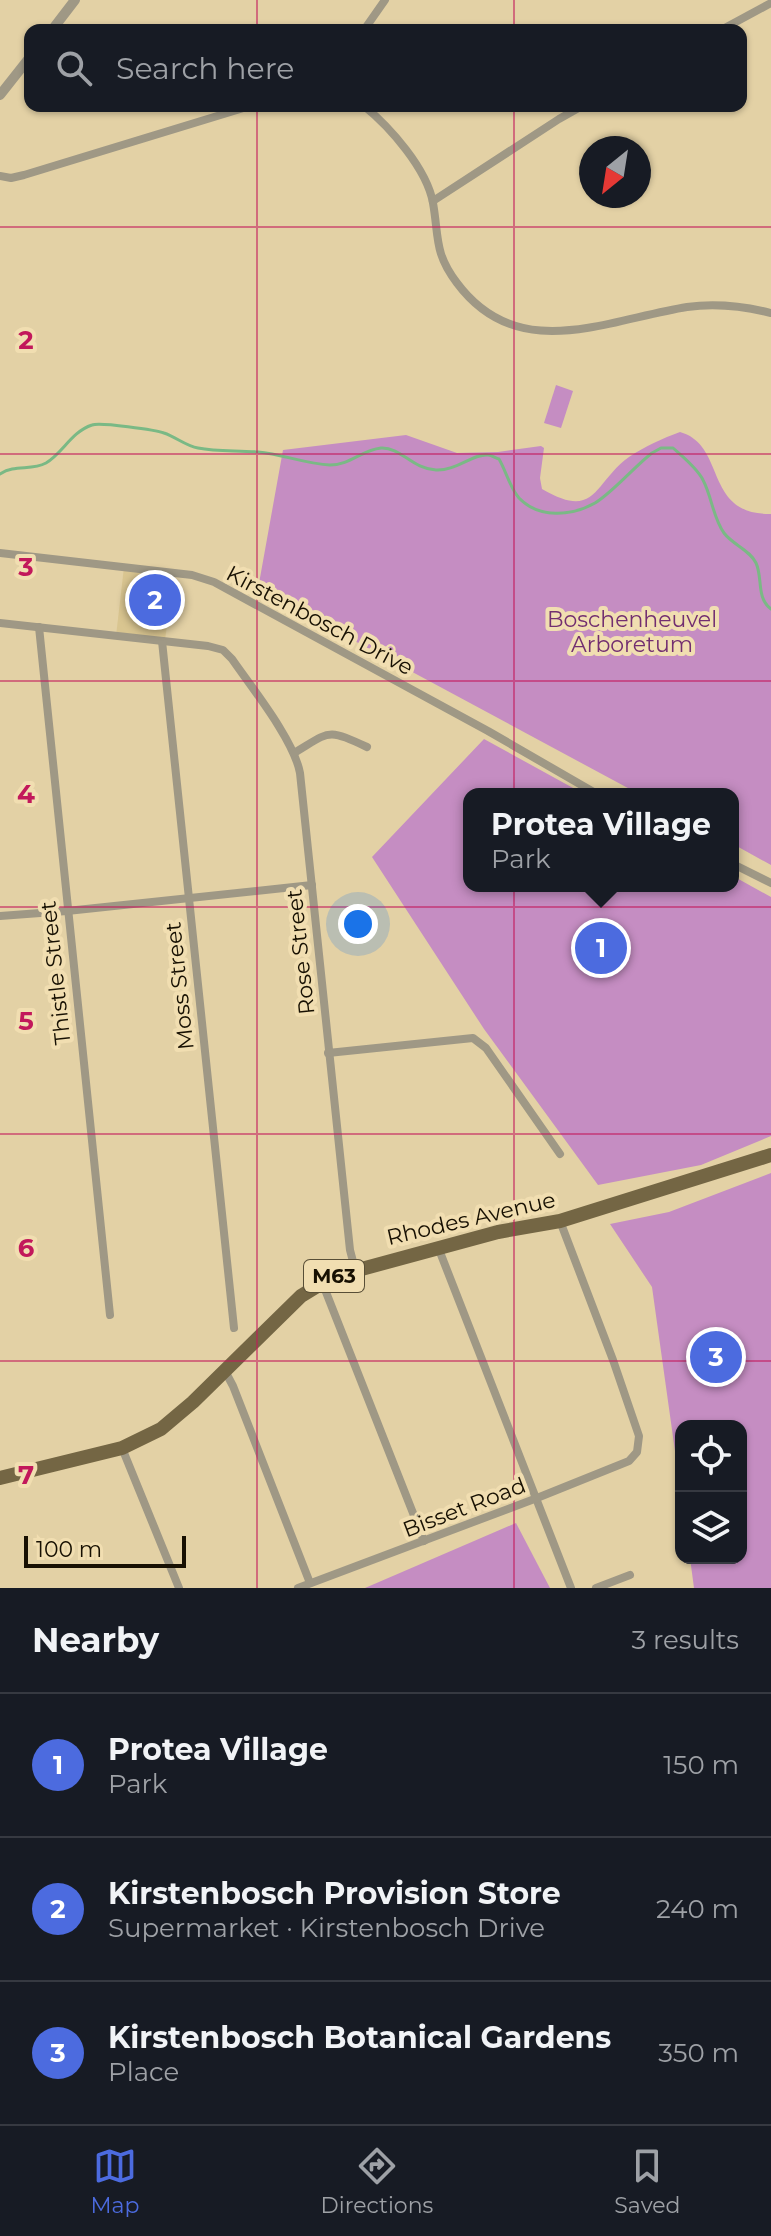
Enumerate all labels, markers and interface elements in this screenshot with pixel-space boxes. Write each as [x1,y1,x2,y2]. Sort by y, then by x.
search box [24,24,747,112]
icon: search [52,46,96,90]
text: Search here [116,50,294,87]
north arrow [579,136,651,208]
text: 2 [18,324,34,356]
text: 3 [17,551,34,583]
street label: Kirstenbosch Drive [222,560,418,681]
pin: 2 [129,570,181,630]
park label: Boschenheuvel Arboretum [547,606,717,658]
text: 4 [17,778,35,810]
popup [463,788,739,892]
text: Protea Village [491,806,711,843]
text: Park [491,843,550,875]
street label: Rose Street [280,888,321,1016]
street label: Thistle Street [35,900,76,1046]
your location [338,904,378,944]
pin: 1 [575,918,627,978]
street label: Moss Street [159,921,200,1051]
text: 5 [18,1005,34,1037]
street label: Rhodes Avenue [384,1186,558,1251]
text: 6 [18,1232,35,1264]
road number: M63 [304,1260,364,1292]
pin: 3 [690,1327,742,1387]
map controls [675,1420,747,1564]
button: locate [675,1420,747,1492]
text: 7 [18,1459,34,1491]
street label: Bisset Road [399,1472,529,1543]
button: layers [675,1492,747,1564]
scale bar [24,1532,186,1568]
text: 100 m [36,1536,102,1563]
text: Nearby [32,1619,159,1661]
text: 3 results [632,1624,739,1656]
text: Protea Village [108,1731,328,1768]
text: 1 [53,1749,63,1781]
text: 150 m [663,1749,739,1781]
text: Park [108,1768,167,1800]
text: Kirstenbosch Provision Store [108,1875,561,1912]
text: 2 [50,1893,66,1925]
text: 240 m [656,1893,739,1925]
text: Supermarket · Kirstenbosch Drive [108,1912,545,1944]
text: Kirstenbosch Botanical Gardens [108,2019,611,2056]
text: 3 [50,2037,66,2069]
text: 350 m [658,2037,739,2069]
text: Place [108,2056,179,2088]
tab: Map [91,2144,139,2219]
tab: Directions [321,2144,433,2219]
tab: Saved [614,2144,680,2219]

